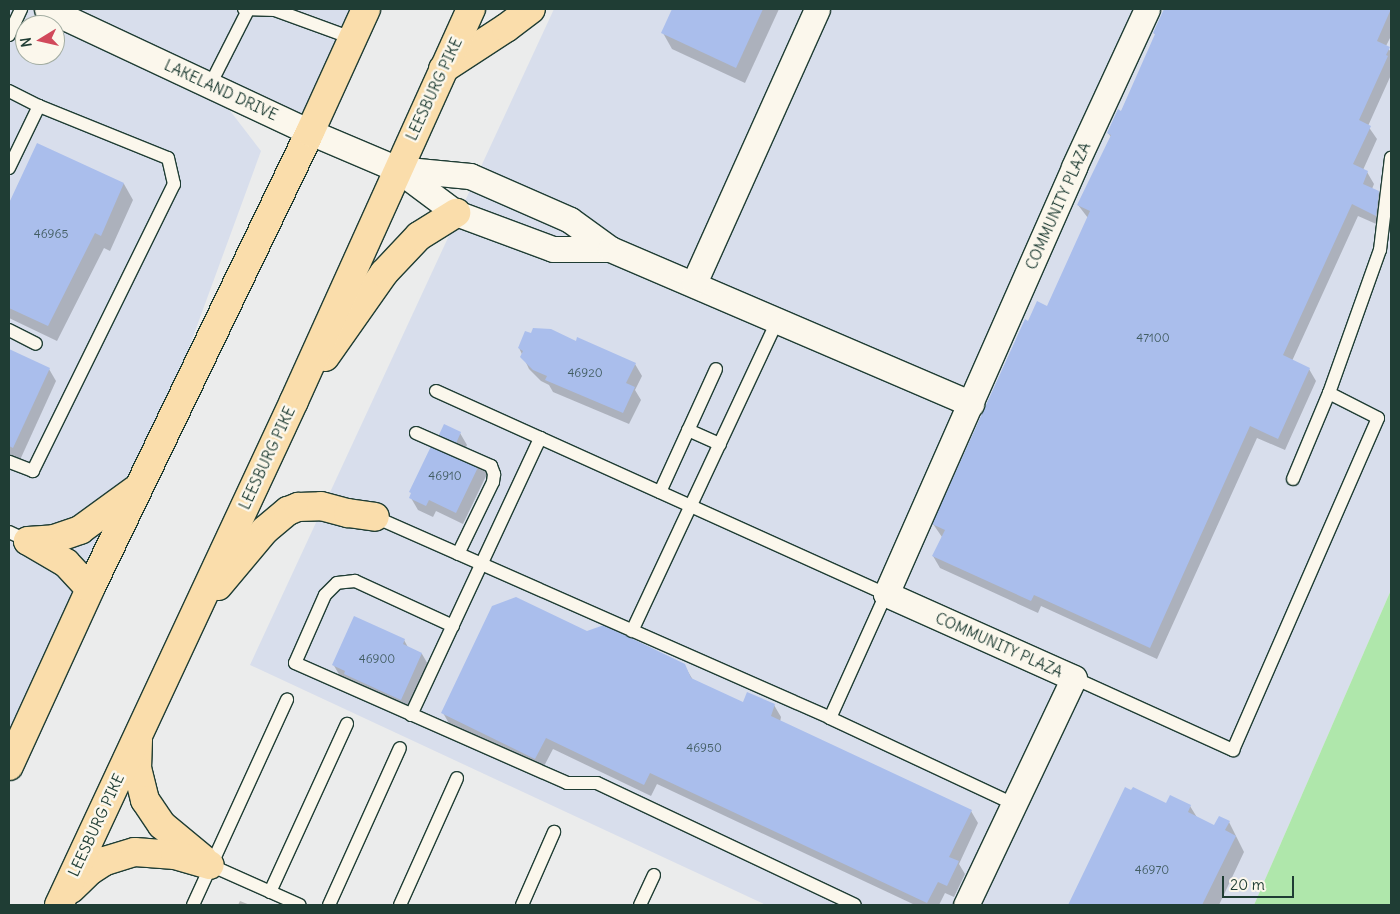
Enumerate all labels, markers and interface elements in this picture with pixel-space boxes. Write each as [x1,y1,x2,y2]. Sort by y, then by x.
north arrow [15,15,65,65]
street label: LEESBURG PIKE [402,35,466,143]
text: N [17,36,36,48]
street label: LAKELAND DRIVE [161,56,281,124]
street label: COMMUNITY PLAZA [1022,140,1094,272]
house number: 46965 [34,227,68,241]
house number: 47100 [1136,331,1170,345]
house number: 46920 [567,366,603,380]
street label: LEESBURG PIKE [235,404,299,512]
house number: 46910 [428,469,462,483]
street label: COMMUNITY PLAZA [933,609,1065,681]
house number: 46900 [359,652,395,666]
house number: 46950 [686,741,722,755]
street label: LEESBURG PIKE [64,771,128,879]
house number: 46970 [1135,863,1169,877]
scale bar [1225,866,1298,898]
text: 20 m [1230,875,1265,894]

